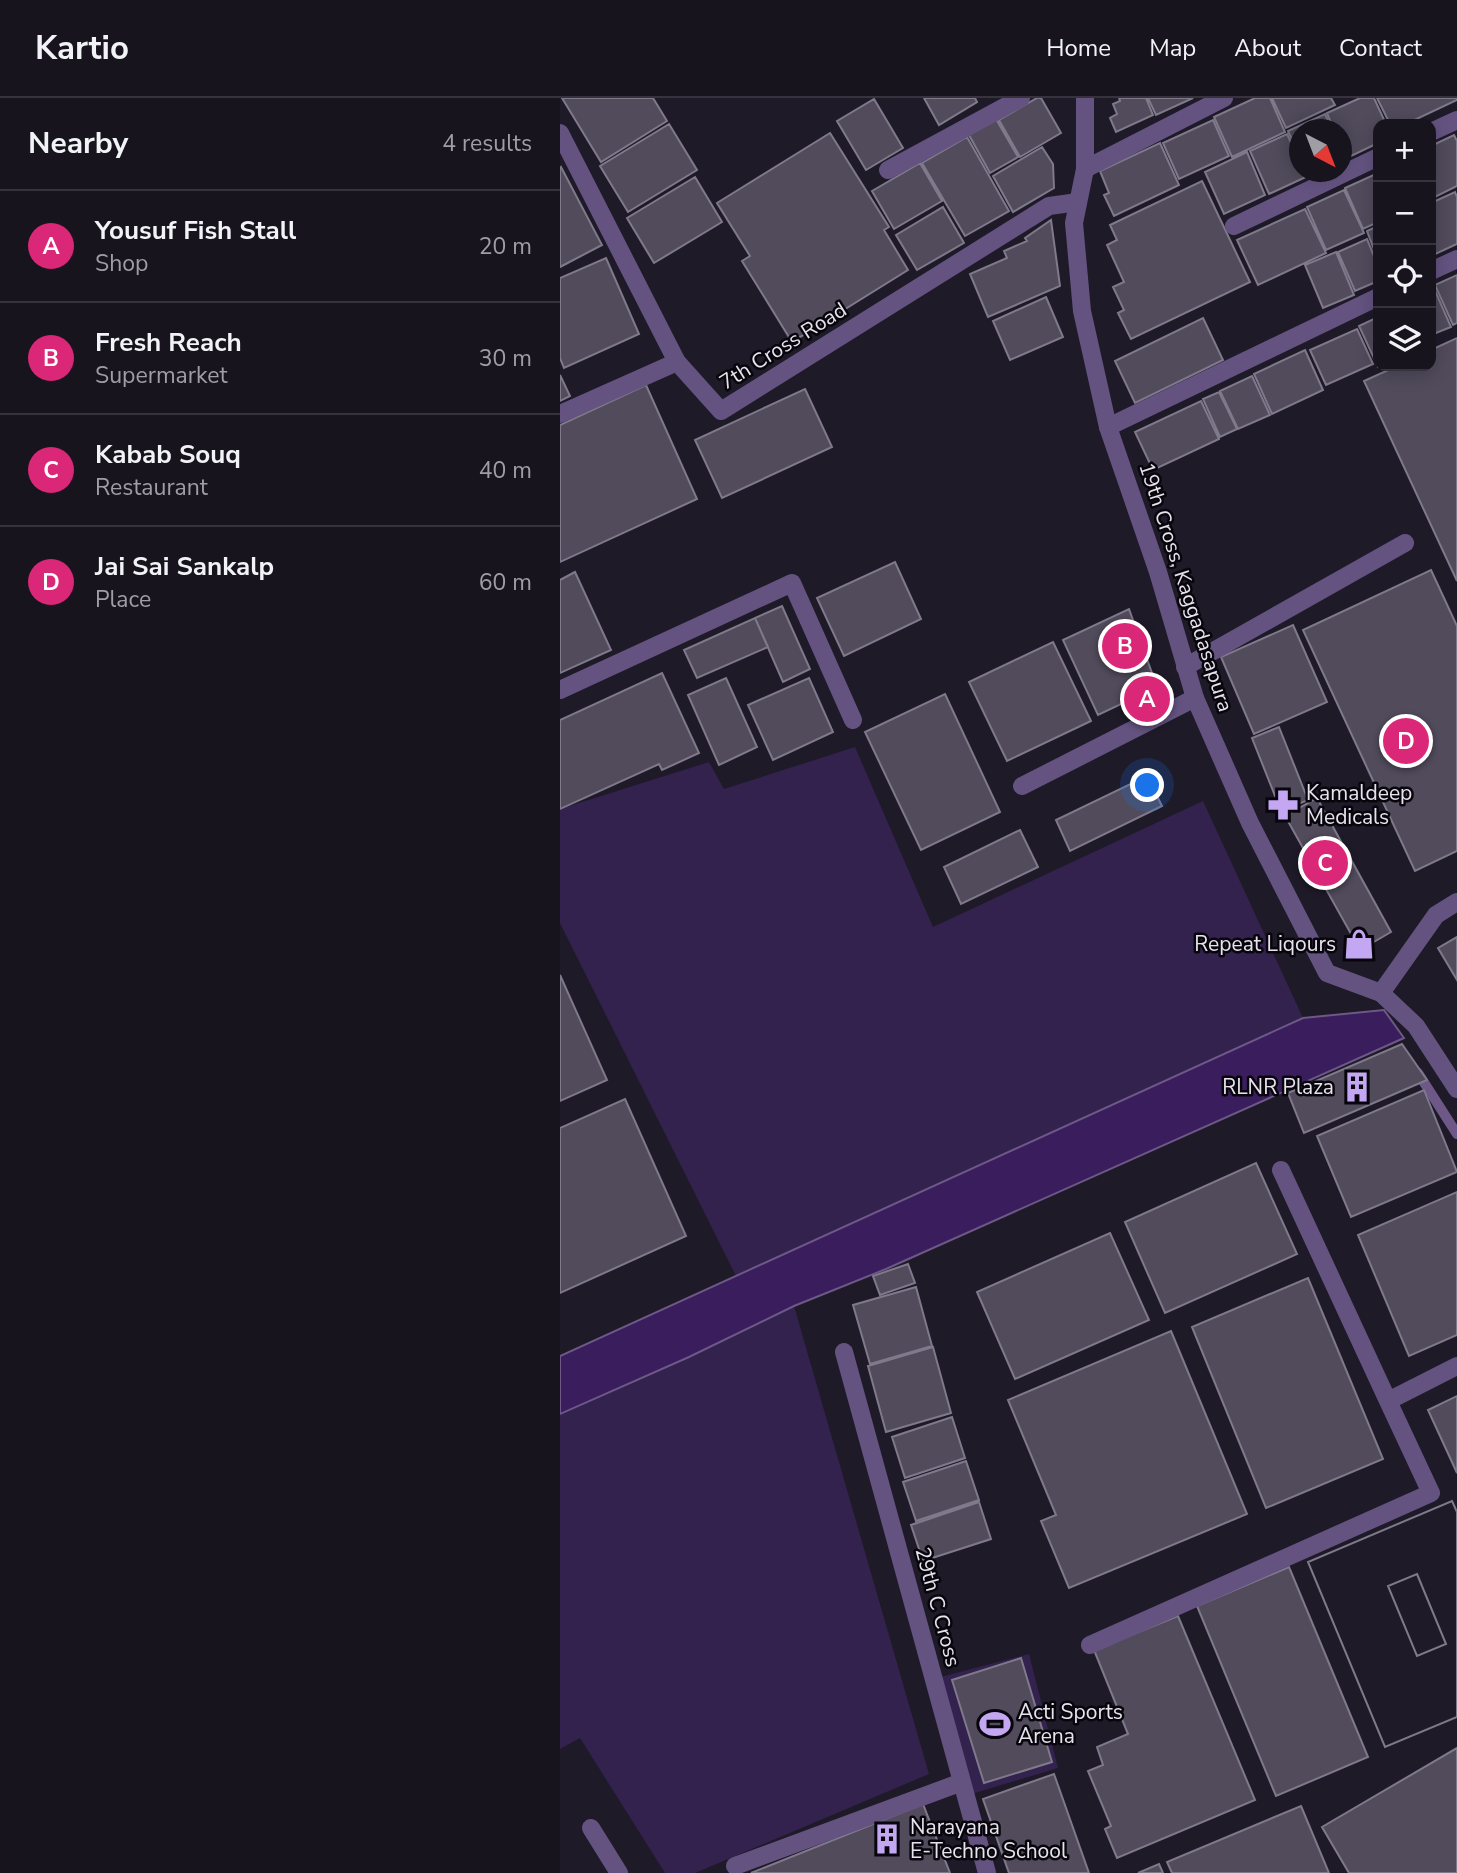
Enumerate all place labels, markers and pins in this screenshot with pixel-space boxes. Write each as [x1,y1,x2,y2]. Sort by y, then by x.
pin: B [1102,620,1148,672]
pin: A [1124,673,1170,725]
pin: D [1383,715,1429,767]
place label: Kamaldeep Medicals [1306,779,1412,831]
pharmacy icon: Kamaldeep Medicals [1266,788,1300,822]
pin: C [1302,837,1348,889]
shop icon: Repeat Liqours [1342,927,1376,961]
place label: Repeat Liqours [1194,930,1336,958]
building icon: RLNR Plaza [1340,1070,1374,1104]
place label: RLNR Plaza [1222,1073,1334,1101]
place label: Acti Sports Arena [1018,1698,1123,1750]
sports icon: Acti Sports Arena [978,1707,1012,1741]
place label: Narayana E-Techno School [910,1813,1068,1865]
building icon: Narayana E-Techno School [870,1822,904,1856]

